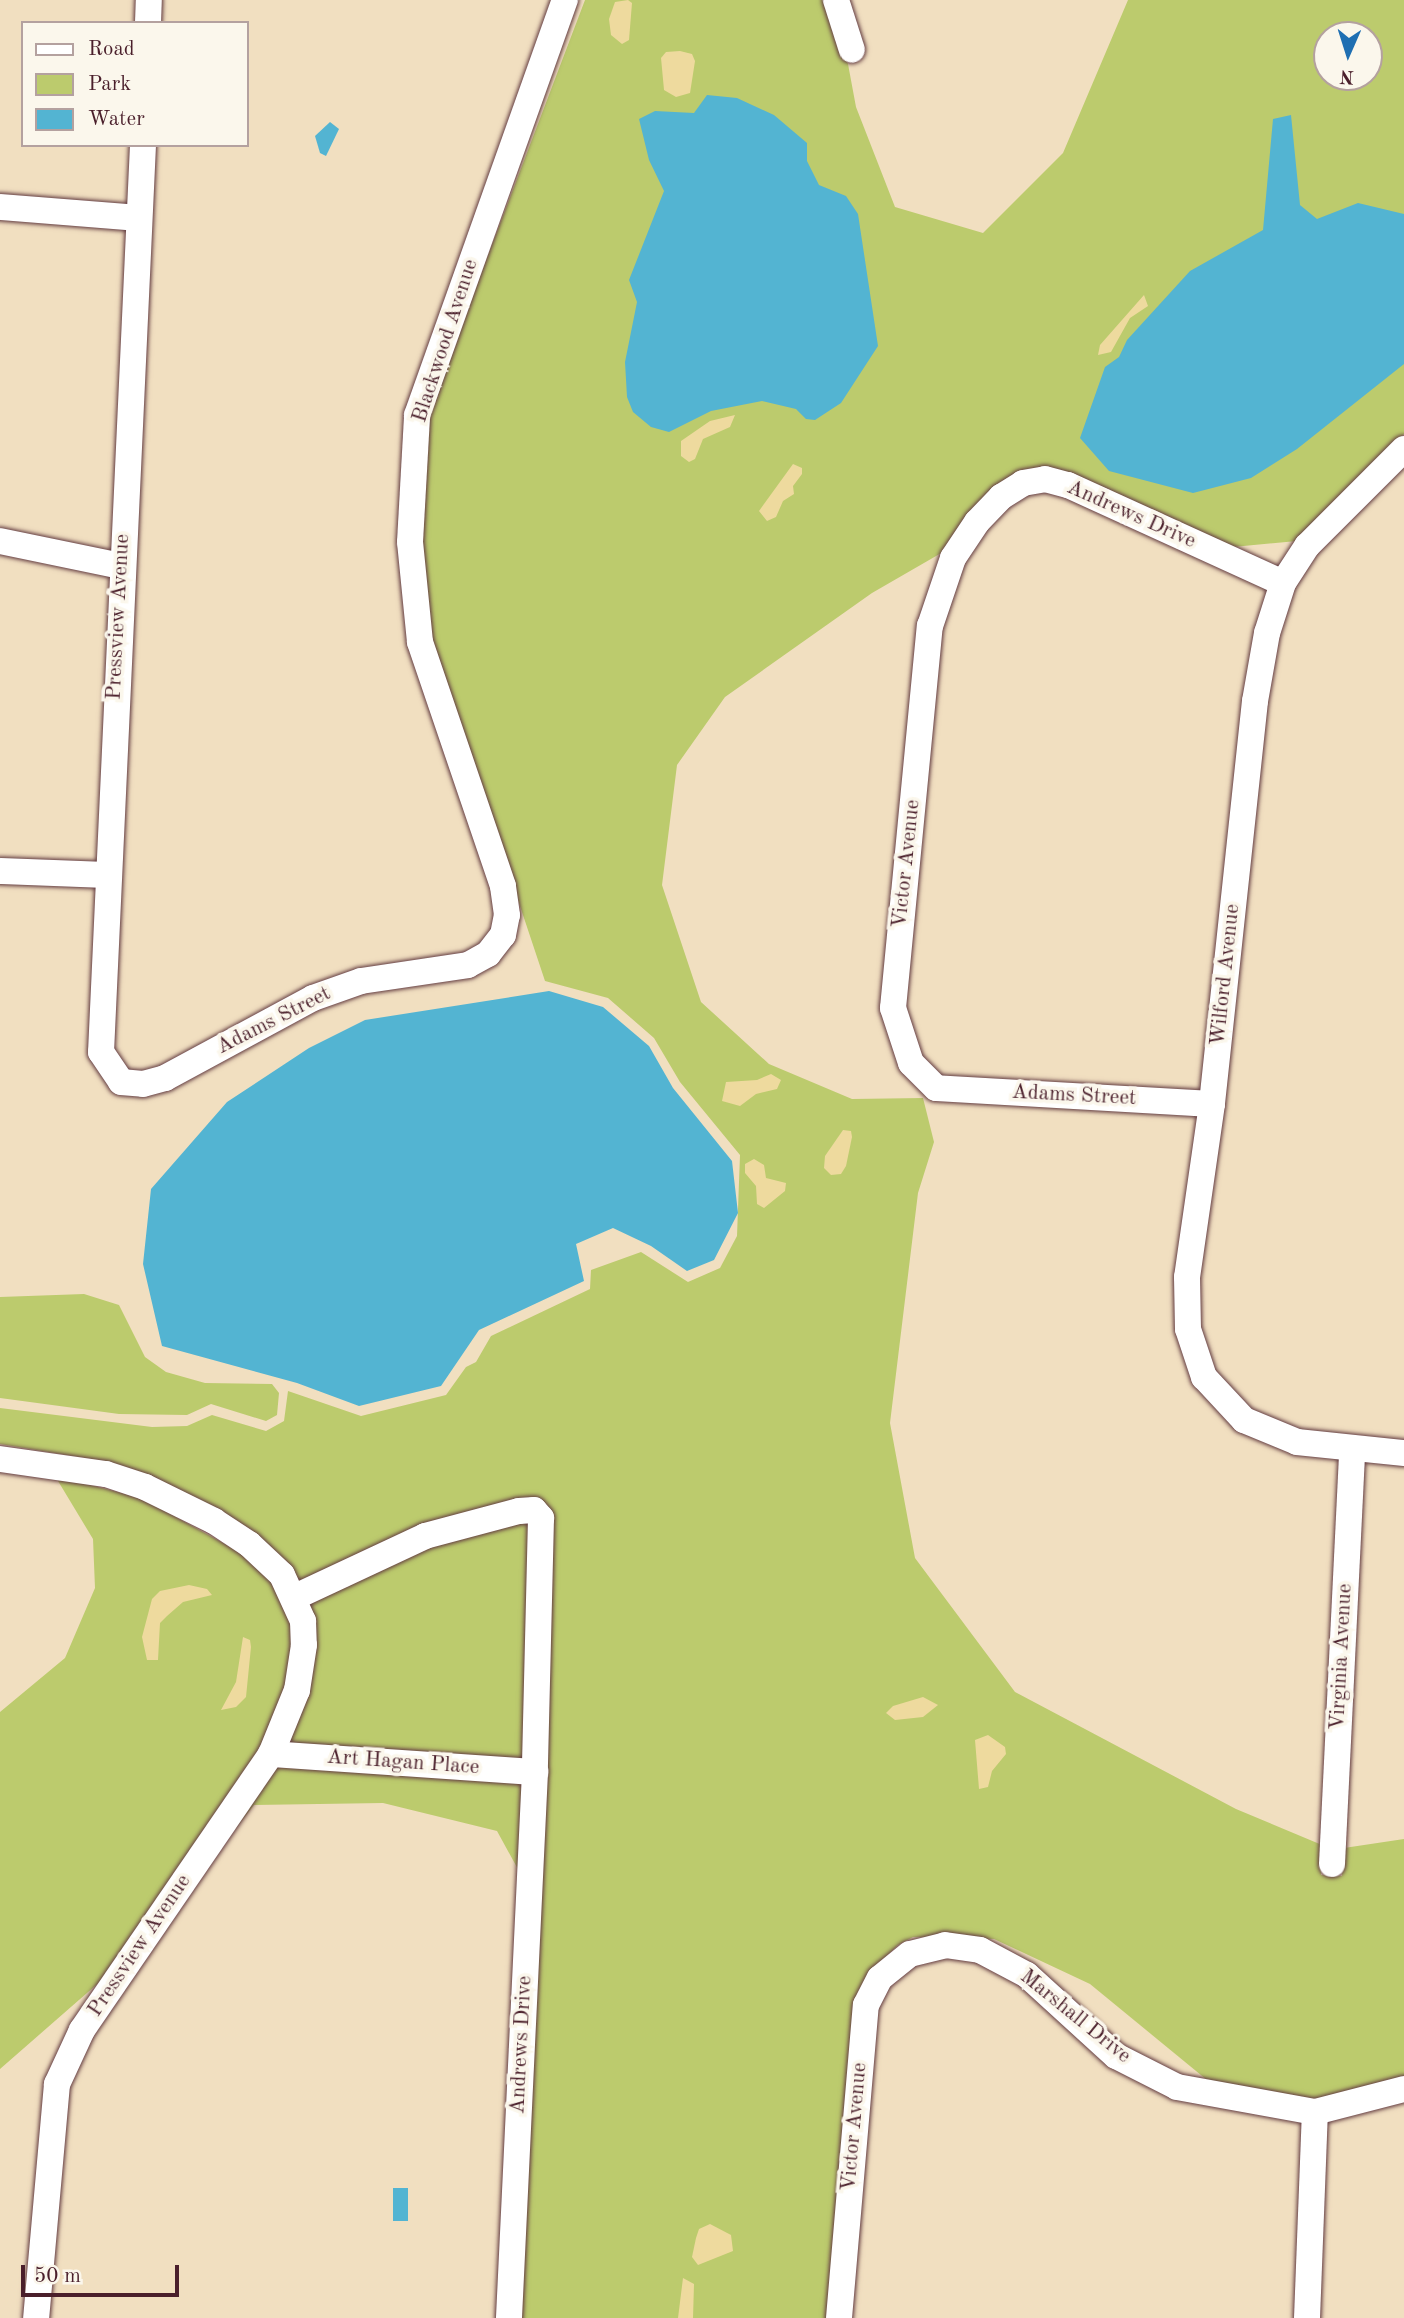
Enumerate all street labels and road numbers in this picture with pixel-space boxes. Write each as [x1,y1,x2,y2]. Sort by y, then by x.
street label: Blackwood Avenue [408,256,484,426]
street label: Andrews Drive [1063,475,1199,555]
street label: Pressview Avenue [102,533,136,701]
street label: Victor Avenue [888,799,926,929]
street label: Wilford Avenue [1206,903,1246,1047]
street label: Adams Street [213,981,335,1061]
street label: Adams Street [1011,1080,1137,1112]
street label: Virginia Avenue [1326,1583,1358,1731]
street label: Art Hagan Place [326,1745,480,1781]
street label: Pressview Avenue [83,1870,197,2022]
street label: Marshall Drive [1015,1965,1135,2069]
street label: Andrews Drive [506,1975,538,2115]
street label: Victor Avenue [837,2062,873,2192]

